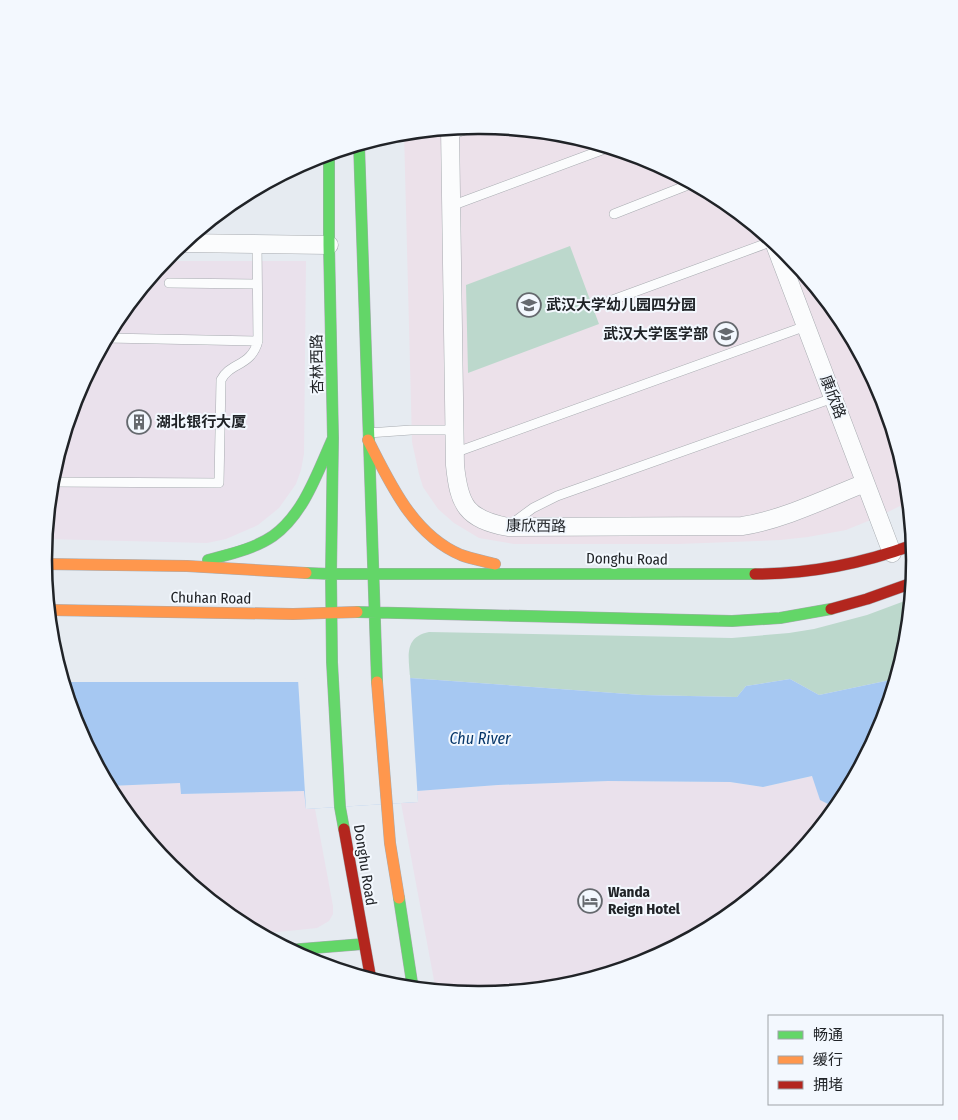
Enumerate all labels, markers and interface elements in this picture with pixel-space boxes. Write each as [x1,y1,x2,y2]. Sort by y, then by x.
school or university icon: 武汉大学幼儿园四分园 [516,292,542,318]
place label: 武汉大学幼儿园四分园 [546,296,696,314]
school or university icon: 武汉大学医学部 [713,321,739,347]
place label: 武汉大学医学部 [603,325,708,343]
street label: 杏林西路 [307,334,327,394]
street label: 康欣路 [817,373,849,421]
building icon: 湖北银行大厦 [126,409,152,435]
place label: 湖北银行大厦 [156,413,246,431]
street label: 康欣西路 [506,516,566,536]
street label: Donghu Road [586,549,668,569]
street label: Chuhan Road [170,588,252,608]
water label: Chu River [449,729,511,748]
street label: Donghu Road [350,823,380,907]
place label: Wanda Reign Hotel [608,883,681,918]
hotel icon: Wanda Reign Hotel [577,888,603,914]
legend [768,1015,943,1105]
text: 畅通 [813,1026,843,1044]
text: 缓行 [813,1051,843,1069]
text: 拥堵 [813,1076,843,1094]

